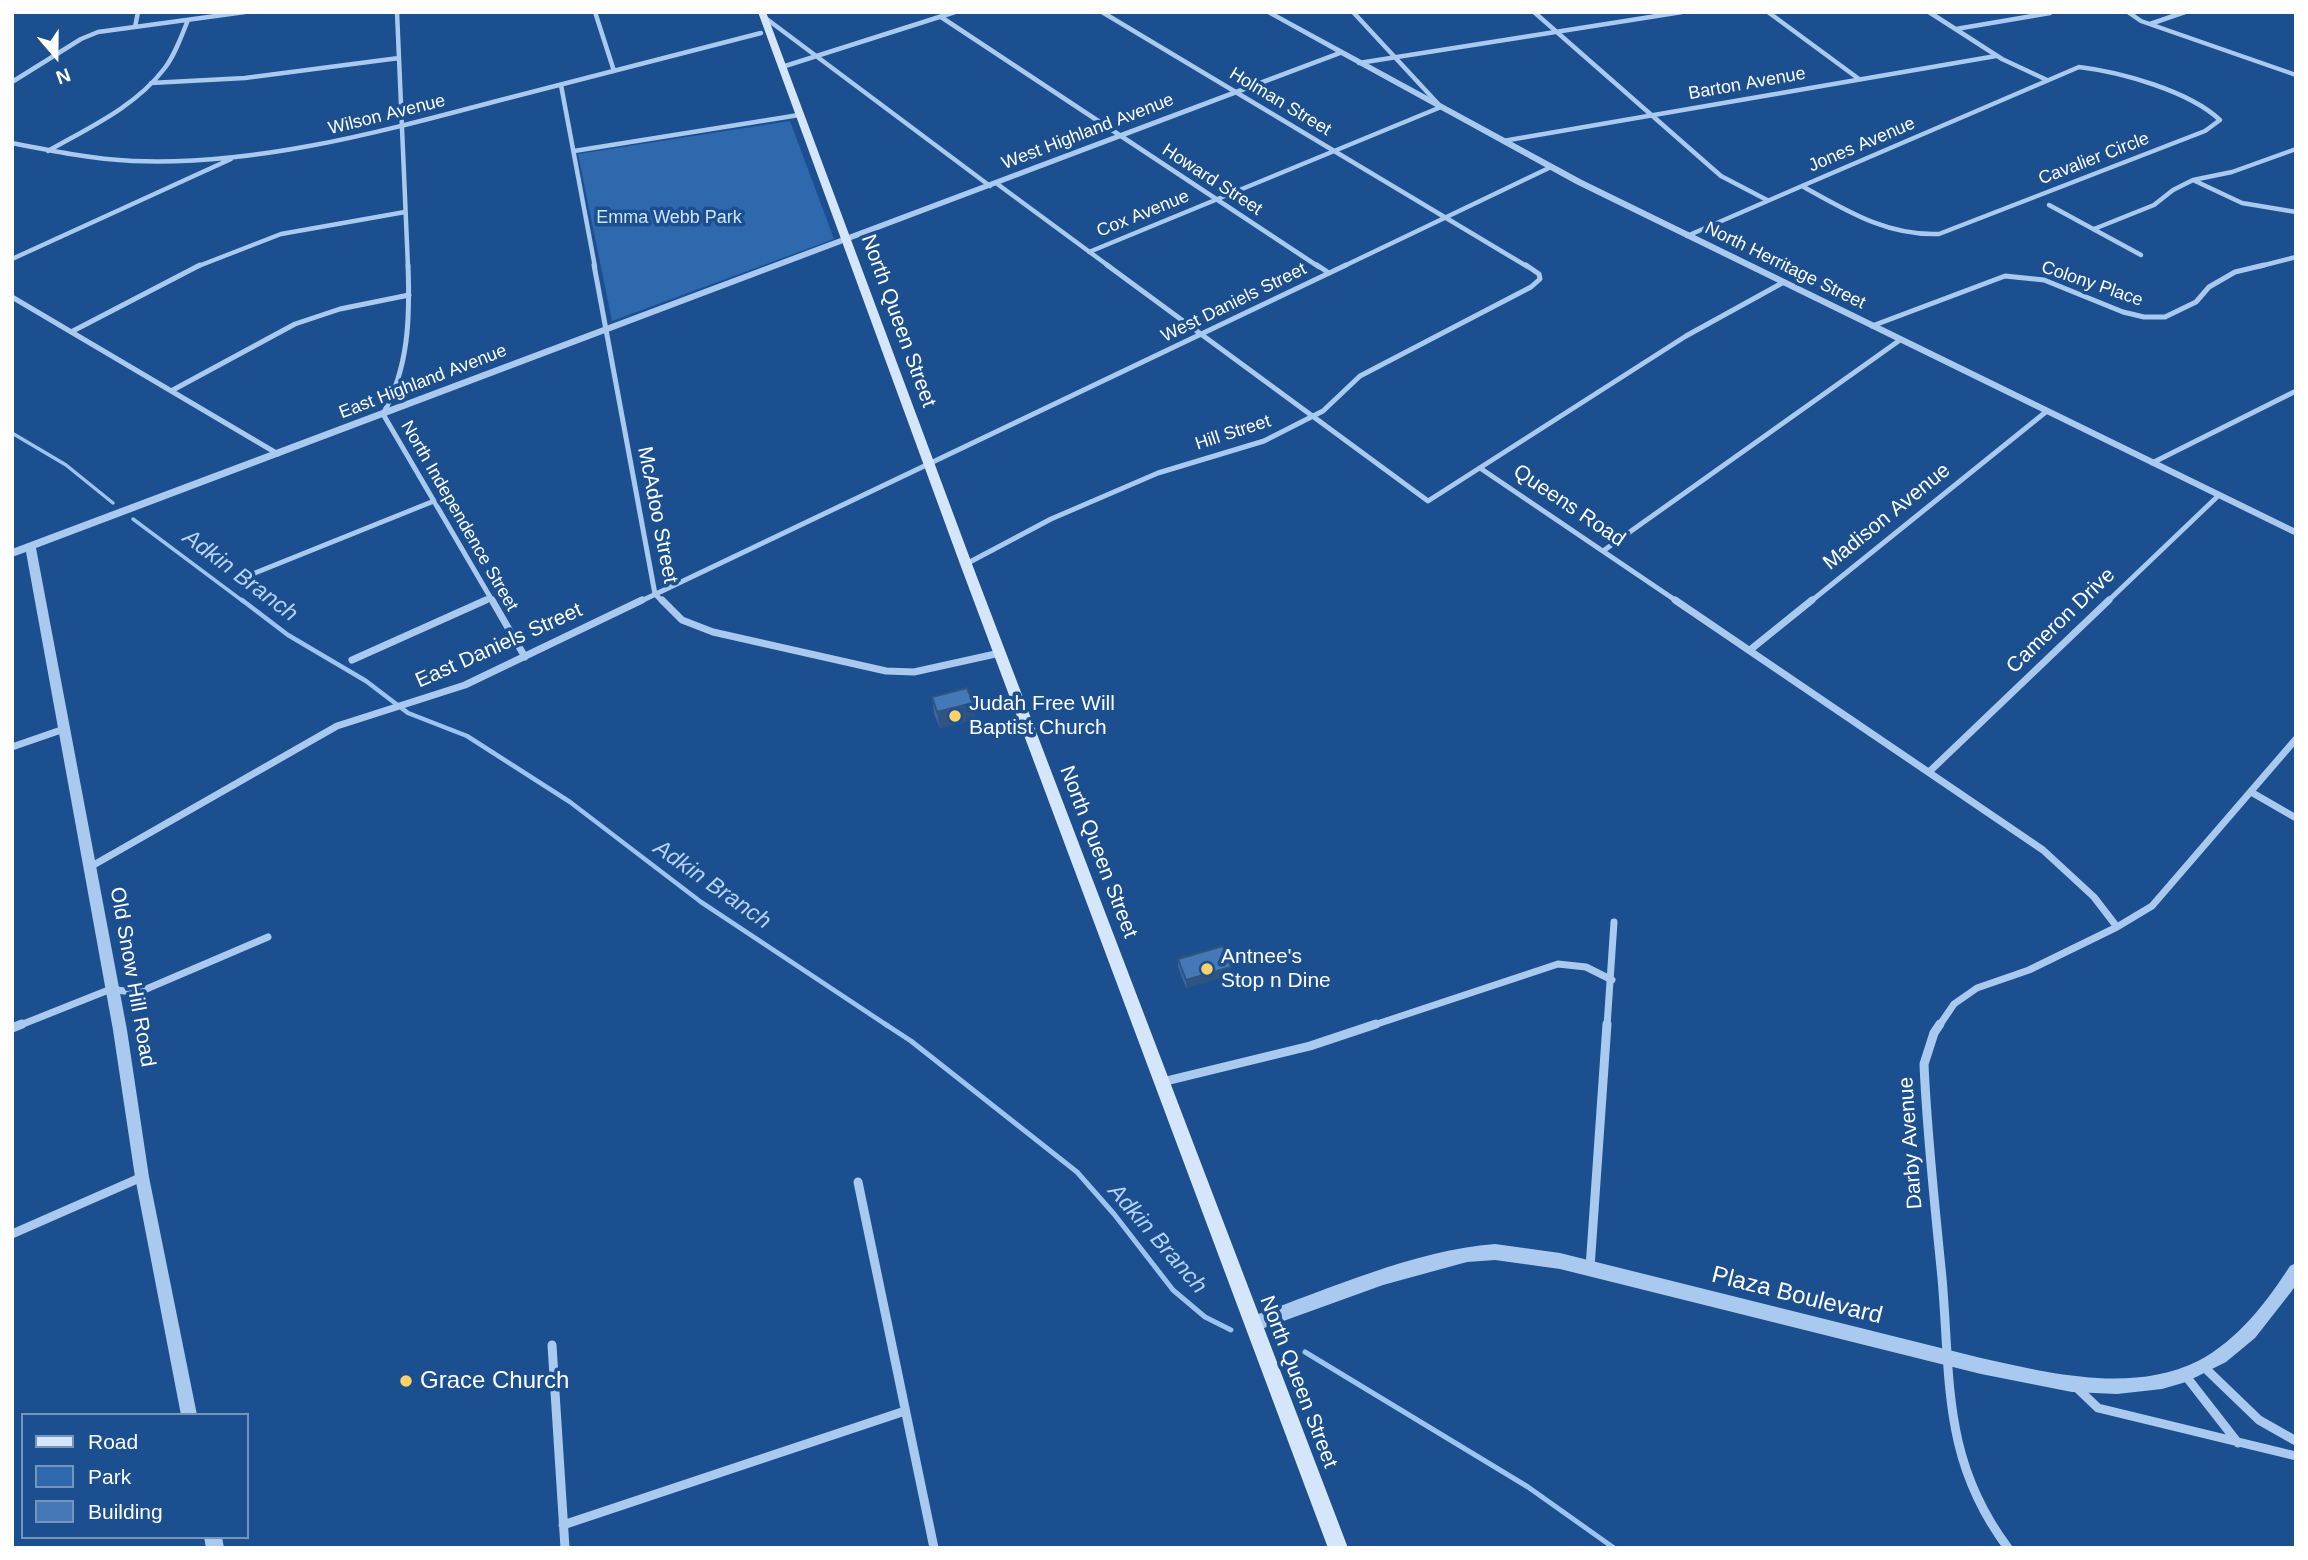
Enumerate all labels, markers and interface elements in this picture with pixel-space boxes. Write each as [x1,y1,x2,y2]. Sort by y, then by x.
north arrow [21,21,91,91]
street label: Holman Street [1225,63,1335,141]
street label: Barton Avenue [1687,63,1807,105]
text: N [53,64,73,88]
street label: West Highland Avenue [999,89,1177,175]
street label: Wilson Avenue [326,90,448,140]
street label: Jones Avenue [1805,113,1919,177]
street label: Cavalier Circle [2036,128,2152,190]
street label: Howard Street [1158,140,1266,220]
street label: Cox Avenue [1094,186,1192,242]
park label: Emma Webb Park [596,207,742,229]
street label: North Herritage Street [1701,218,1869,314]
street label: North Queen Street [855,231,941,411]
street label: Colony Place [2038,257,2146,311]
street label: West Daniels Street [1158,259,1310,347]
street label: East Highland Avenue [336,340,510,424]
street label: Hill Street [1193,411,1273,455]
street label: North Independence Street [396,417,522,615]
street label: McAdoo Street [631,444,683,586]
street label: Madison Avenue [1818,458,1956,576]
street label: Queens Road [1508,459,1630,553]
water label: Adkin Branch [177,524,303,628]
street label: Cameron Drive [2001,563,2121,679]
street label: East Daniels Street [412,598,586,694]
place label: Judah Free Will Baptist Church [969,691,1115,741]
marker: Judah Free Will Baptist Church [947,708,963,724]
street label: North Queen Street [1054,762,1142,942]
water label: Adkin Branch [648,834,776,936]
street label: Old Snow Hill Road [104,885,160,1069]
place label: Antnee's Stop n Dine [1221,944,1331,994]
marker: Antnee's Stop n Dine [1199,961,1215,977]
street label: Darby Avenue [1894,1076,1928,1210]
water label: Adkin Branch [1102,1178,1212,1300]
street label: Plaza Boulevard [1709,1261,1885,1331]
street label: North Queen Street [1254,1292,1342,1472]
place label: Grace Church [420,1367,569,1395]
marker: Grace Church [398,1373,414,1389]
legend [21,1413,248,1539]
text: Road [88,1430,138,1453]
text: Park [88,1465,131,1488]
text: Building [88,1500,163,1523]

